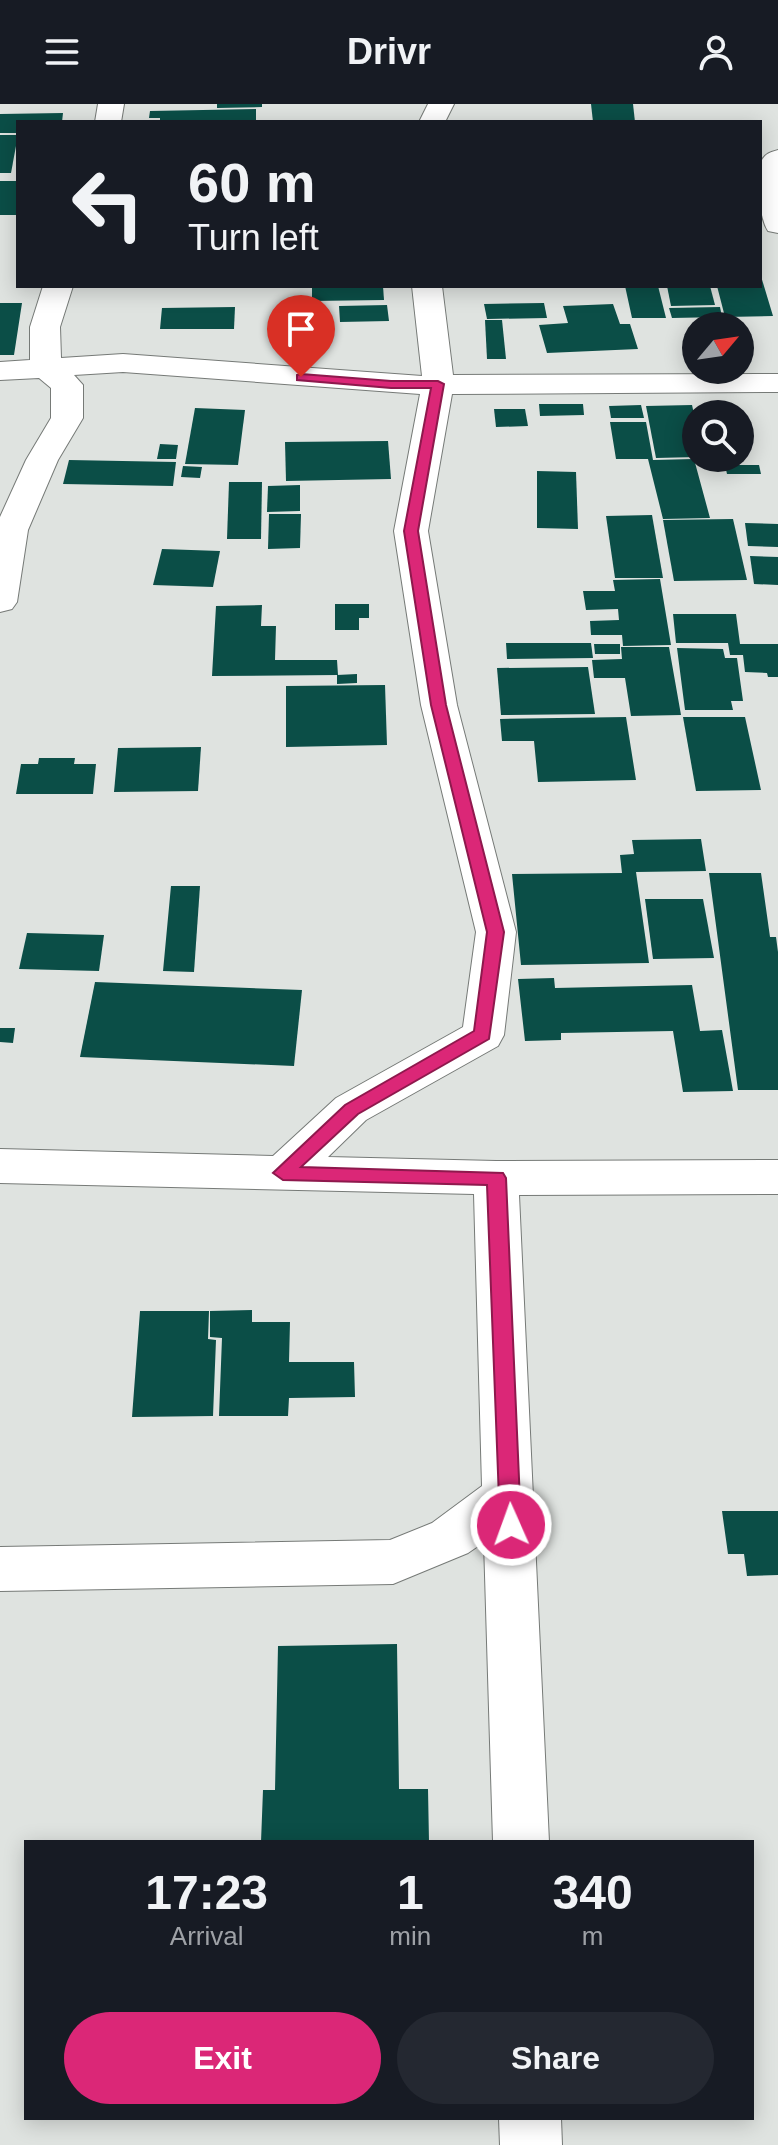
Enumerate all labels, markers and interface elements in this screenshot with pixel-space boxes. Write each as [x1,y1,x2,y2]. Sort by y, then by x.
icon: menu [40,30,84,74]
icon: person [694,30,738,74]
text: Drivr [347,31,431,72]
text: 60 m [188,151,316,214]
icon: left [56,152,160,256]
text: Turn left [188,217,319,258]
pin [267,295,335,377]
icon: arrive [279,307,323,351]
north arrow [682,312,754,384]
map controls [682,312,754,472]
button: search [682,400,754,472]
position arrow [469,1483,553,1567]
text: 17:23 [145,1866,268,1919]
text: 1 [397,1866,424,1919]
text: 340 [553,1866,633,1919]
text: Arrival [170,1921,244,1951]
text: min [389,1921,431,1951]
text: m [582,1921,603,1951]
button: Exit [64,2012,381,2104]
button: Share [397,2012,714,2104]

